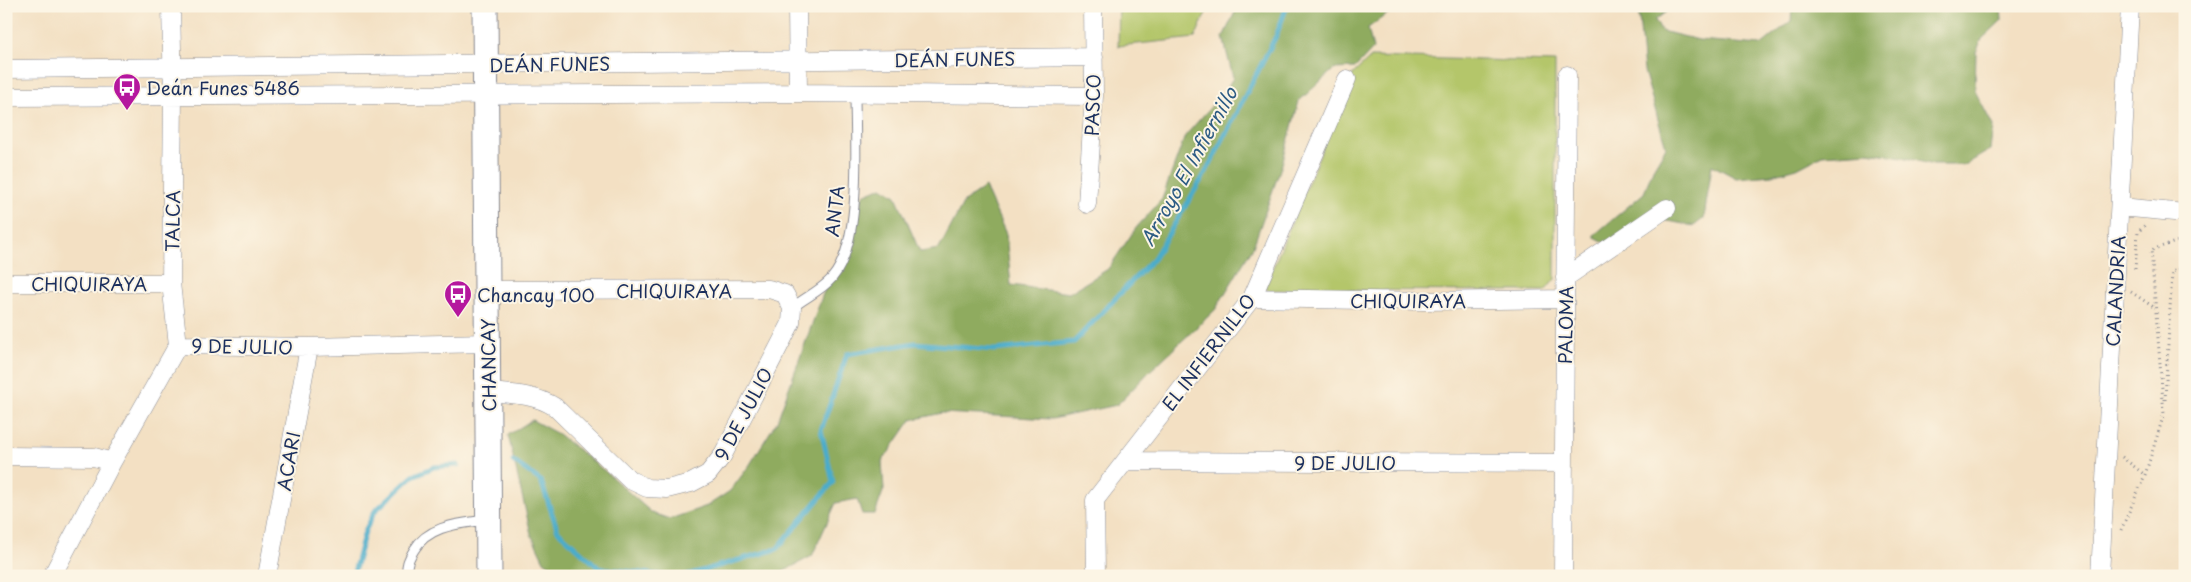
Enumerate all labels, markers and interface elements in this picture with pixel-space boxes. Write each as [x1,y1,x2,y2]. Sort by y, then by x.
street label: DEÁN FUNES [894,44,1016,74]
street label: DEÁN FUNES [489,49,611,79]
bus stop icon: Deán Funes 5486 [112,72,142,111]
street label: PASCO [1077,73,1107,137]
place label: Deán Funes 5486 [146,74,300,101]
water label: Arroyo El Infiernillo [1133,80,1244,250]
street label: ANTA [817,184,851,238]
street label: TALCA [158,190,186,252]
street label: CALANDRIA [2099,234,2131,347]
street label: CHIQUIRAYA [31,270,147,297]
street label: CHIQUIRAYA [616,277,732,304]
bus stop icon: Chancay 100 [443,279,473,318]
place label: Chancay 100 [477,281,595,308]
street label: PALOMA [1551,286,1579,364]
street label: CHIQUIRAYA [1350,287,1466,314]
street label: EL INFIERNILLO [1155,288,1261,416]
street label: CHANCAY [474,318,502,412]
street label: 9 DE JULIO [191,332,293,360]
street label: 9 DE JULIO [707,363,779,465]
street label: ACARI [270,429,306,493]
street label: 9 DE JULIO [1294,449,1396,476]

